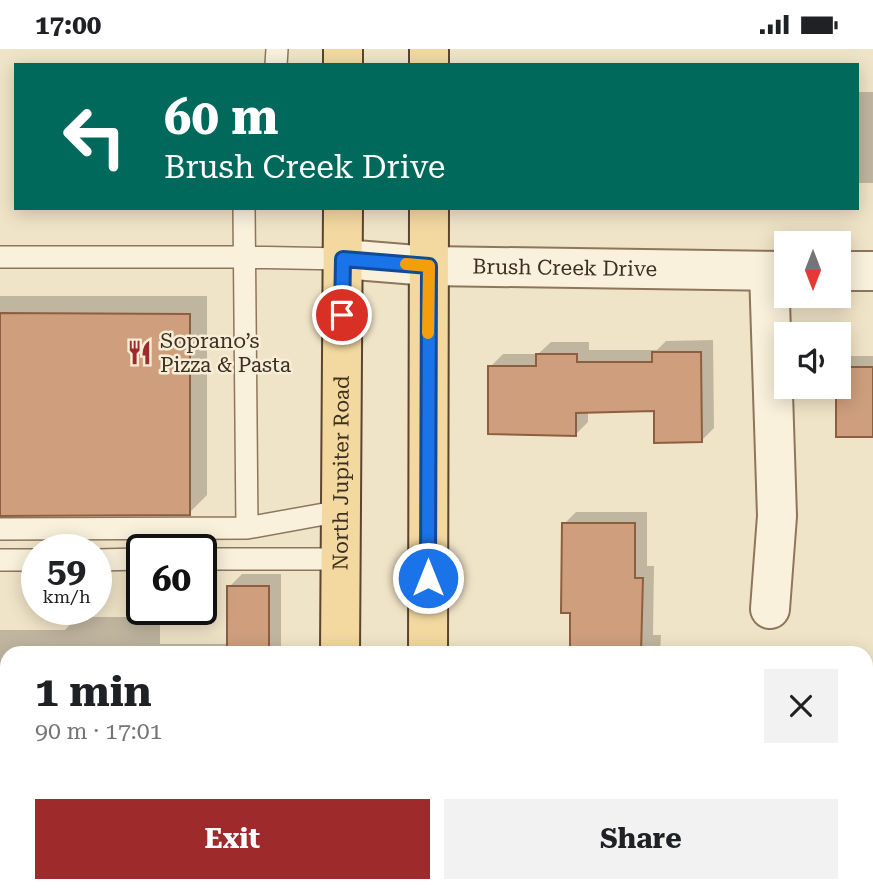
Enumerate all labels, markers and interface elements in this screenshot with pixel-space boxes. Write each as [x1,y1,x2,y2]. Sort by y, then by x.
text: 17:00 [35,10,101,40]
text: 60 m [164,89,279,146]
icon: left [49,91,140,182]
text: Brush Creek Drive [164,148,445,186]
north arrow [774,231,850,308]
map controls [774,231,851,399]
street label: Brush Creek Drive [472,255,657,281]
pin [312,285,372,345]
icon: arrive [323,296,361,334]
button: sound [774,322,851,399]
place label: Soprano’s Pizza & Pasta [160,329,292,377]
restaurant icon: Soprano’s Pizza & Pasta [126,339,154,367]
street label: North Jupiter Road [329,375,354,571]
speed limit sign: 60 [126,534,217,625]
position arrow [391,541,465,615]
text: 59 [47,550,86,591]
text: km/h [42,586,91,607]
text: 1 min [35,667,152,716]
button: close [764,669,838,743]
text: 90 m · 17:01 [35,718,162,745]
button: Exit [35,799,430,879]
button: Share [444,799,838,879]

